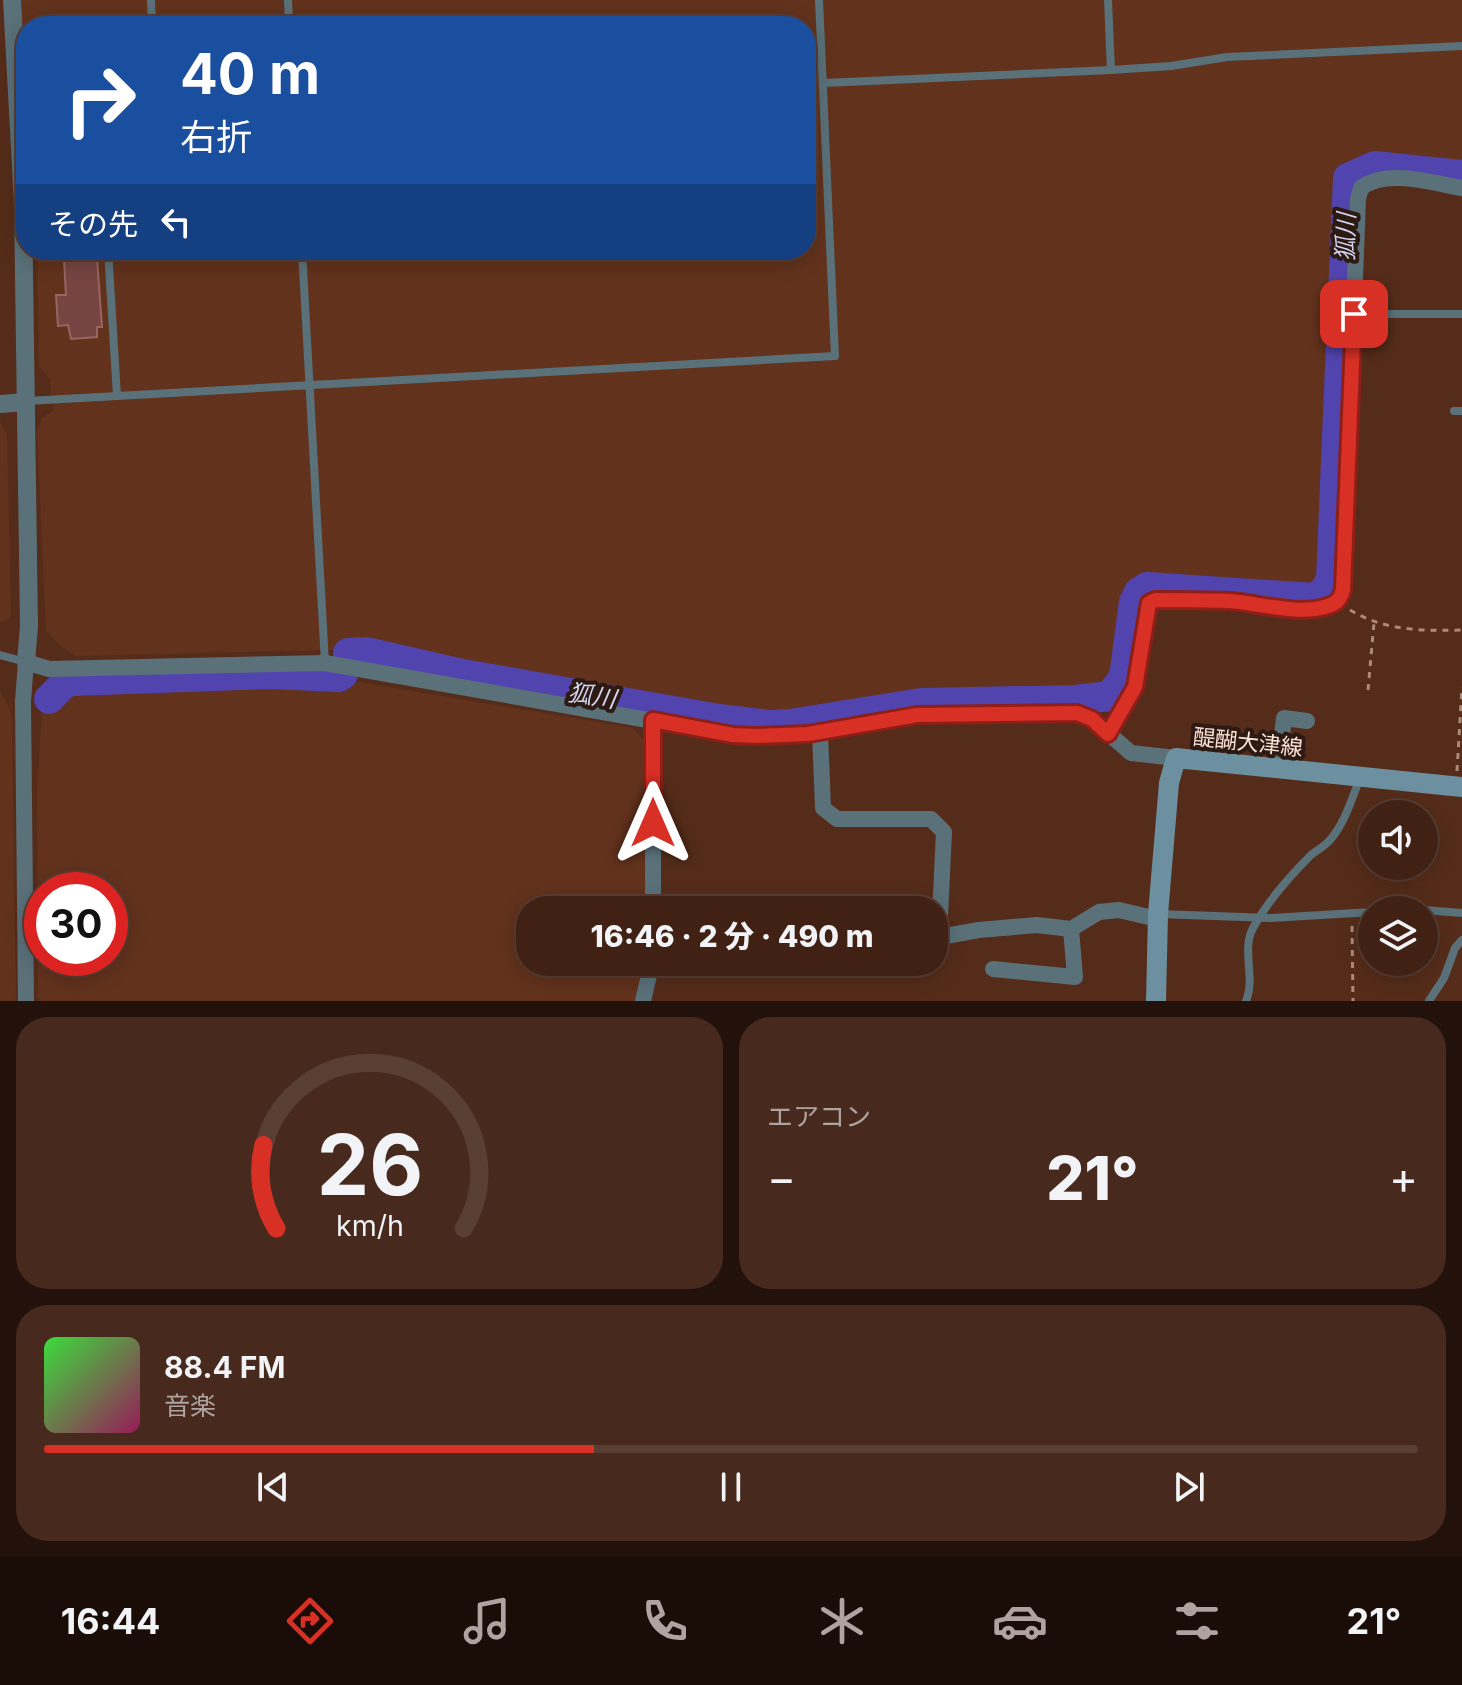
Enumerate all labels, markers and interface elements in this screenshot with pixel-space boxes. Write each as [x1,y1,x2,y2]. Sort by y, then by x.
text: 40 m [180,40,320,108]
icon: right [48,48,152,152]
text: 右折 [180,115,252,159]
icon: left [154,200,198,244]
text: その先 [48,206,138,242]
water label: 狐川 [1330,209,1361,261]
pin [1320,280,1388,348]
icon: arrive [1332,292,1376,336]
water label: 狐川 [566,677,621,714]
street label: 醍醐大津線 [1192,723,1304,761]
position arrow [611,781,695,865]
map controls [1358,800,1438,976]
button: sound [1358,800,1438,880]
speed limit sign: 30 [24,872,128,976]
button: layers [1358,896,1438,976]
text: 16:46 · 2 分 · 490 m [591,918,873,954]
text: エアコン [767,1101,871,1132]
text: 26 [316,1114,423,1215]
text: 21° [1046,1142,1139,1214]
text: − [767,1151,796,1205]
text: + [1389,1151,1418,1205]
text: km/h [336,1208,403,1243]
text: 88.4 FM [164,1349,285,1385]
text: 音楽 [164,1390,216,1421]
icon: previous [251,1465,295,1509]
icon: pause [709,1465,753,1509]
icon: next [1167,1465,1211,1509]
icon: directions [282,1593,338,1649]
icon: music [459,1593,515,1649]
icon: phone [637,1593,693,1649]
icon: climate [814,1593,870,1649]
icon: car [992,1593,1048,1649]
icon: filters [1169,1593,1225,1649]
text: 16:44 [61,1599,160,1643]
text: 21° [1347,1599,1401,1643]

